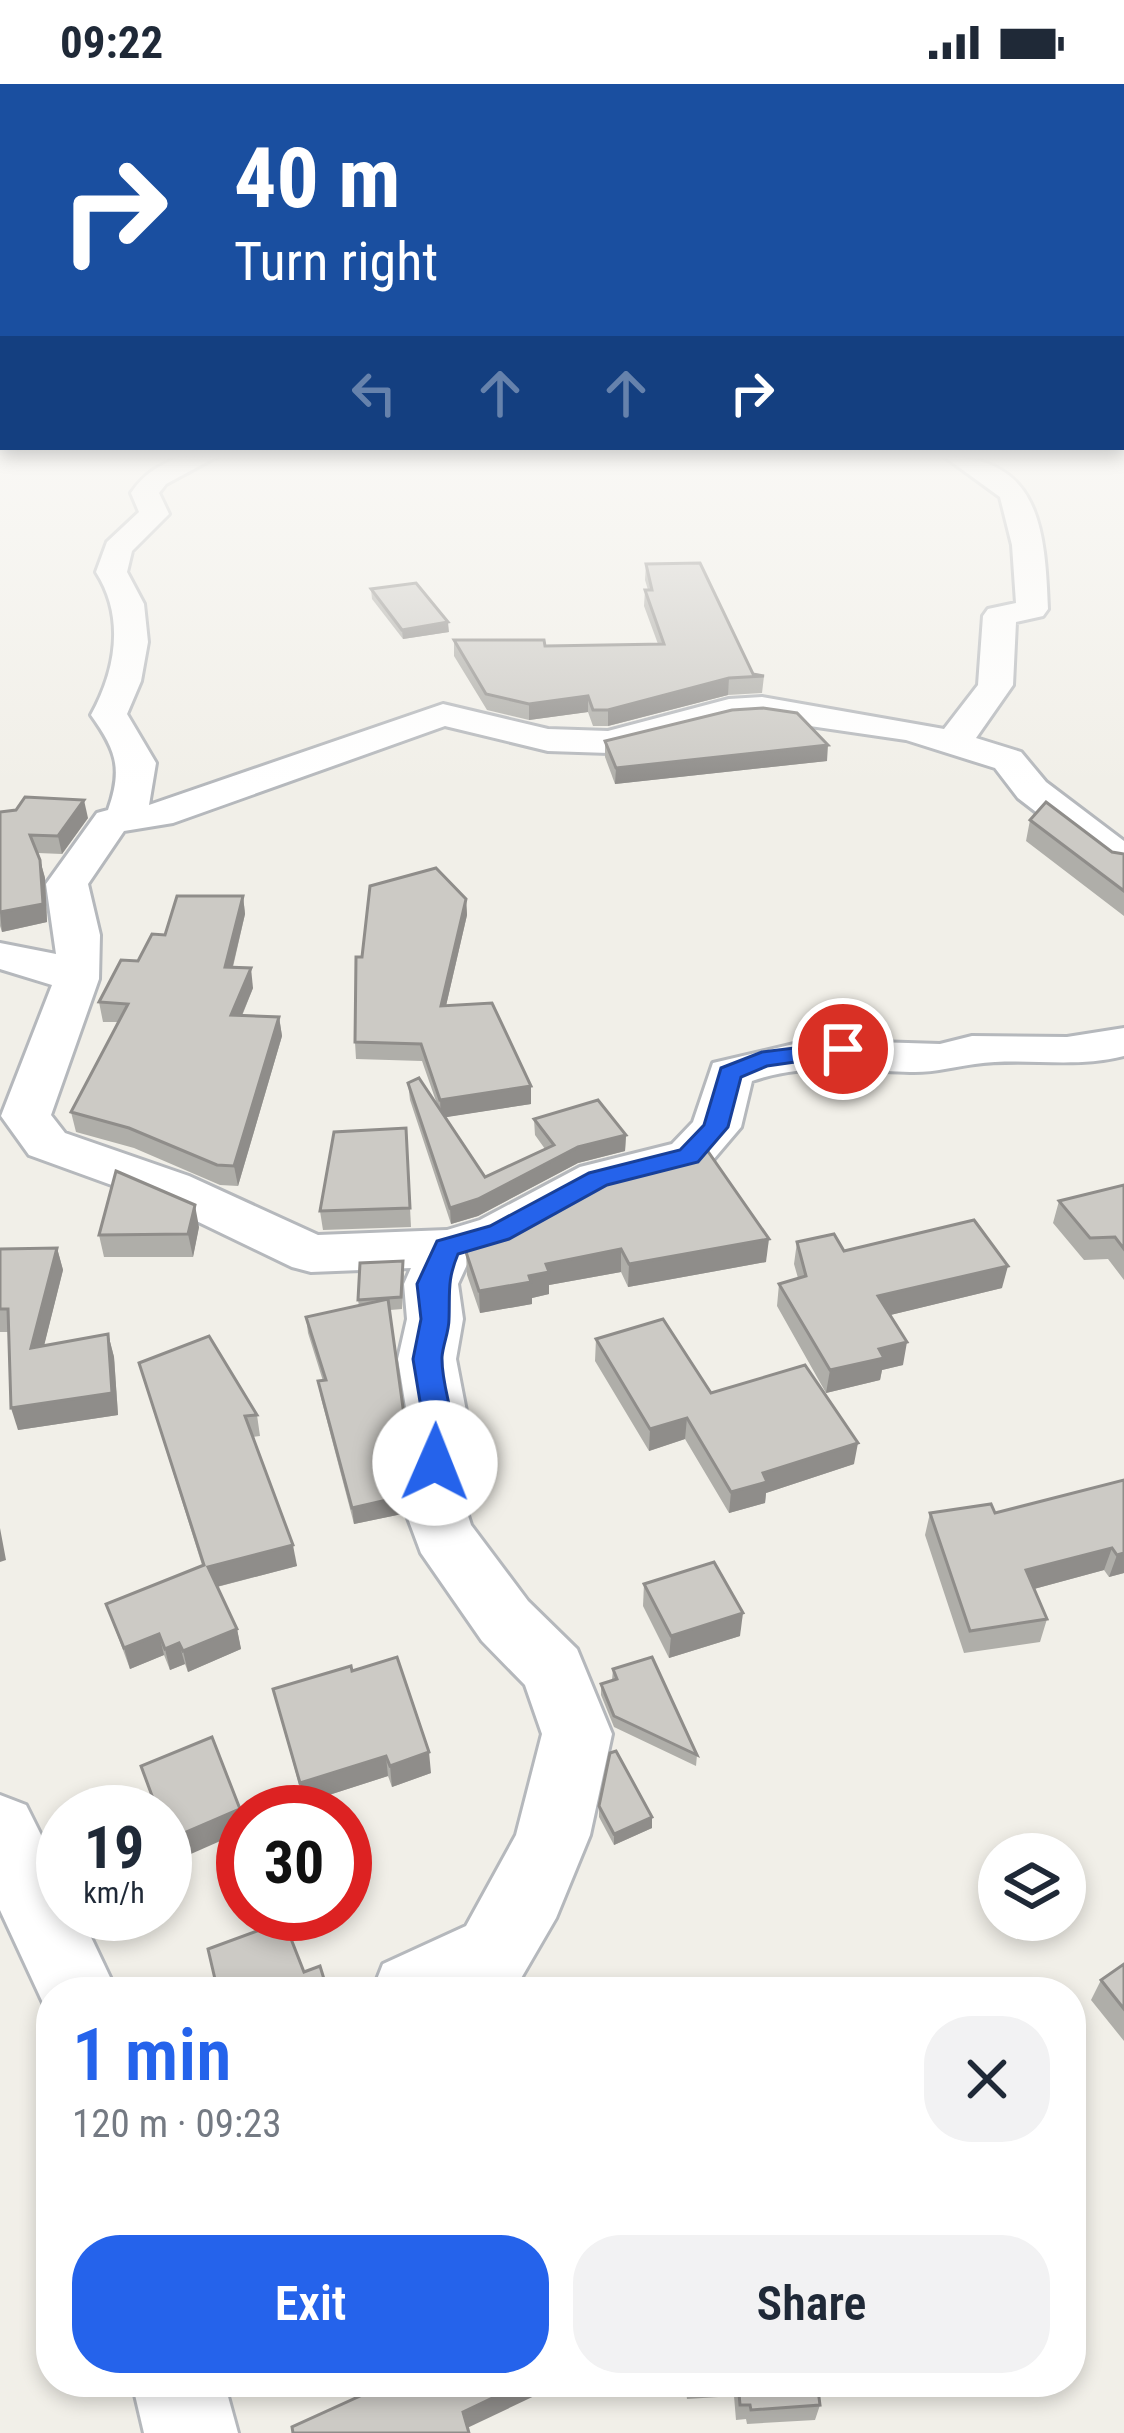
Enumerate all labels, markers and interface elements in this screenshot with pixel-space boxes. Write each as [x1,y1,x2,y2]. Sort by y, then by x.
text: 09:22 [60,16,163,69]
text: 40 m [234,129,401,228]
icon: right [36,132,192,288]
text: Turn right [234,230,438,293]
icon: left [341,360,407,426]
icon: ahead [467,360,533,426]
icon: ahead [593,360,659,426]
icon: right [719,360,785,426]
pin [792,998,894,1100]
icon: arrive [810,1016,876,1082]
position arrow [372,1400,498,1526]
speed limit sign: 30 [216,1785,372,1941]
text: 19 [84,1812,144,1883]
map controls [978,1833,1086,1941]
button: layers [978,1833,1086,1941]
text: km/h [83,1875,145,1910]
text: 1 min [72,2013,231,2098]
button: close [924,2016,1050,2142]
text: 120 m · 09:23 [72,2101,282,2147]
button: Exit [72,2235,549,2373]
button: Share [573,2235,1050,2373]

